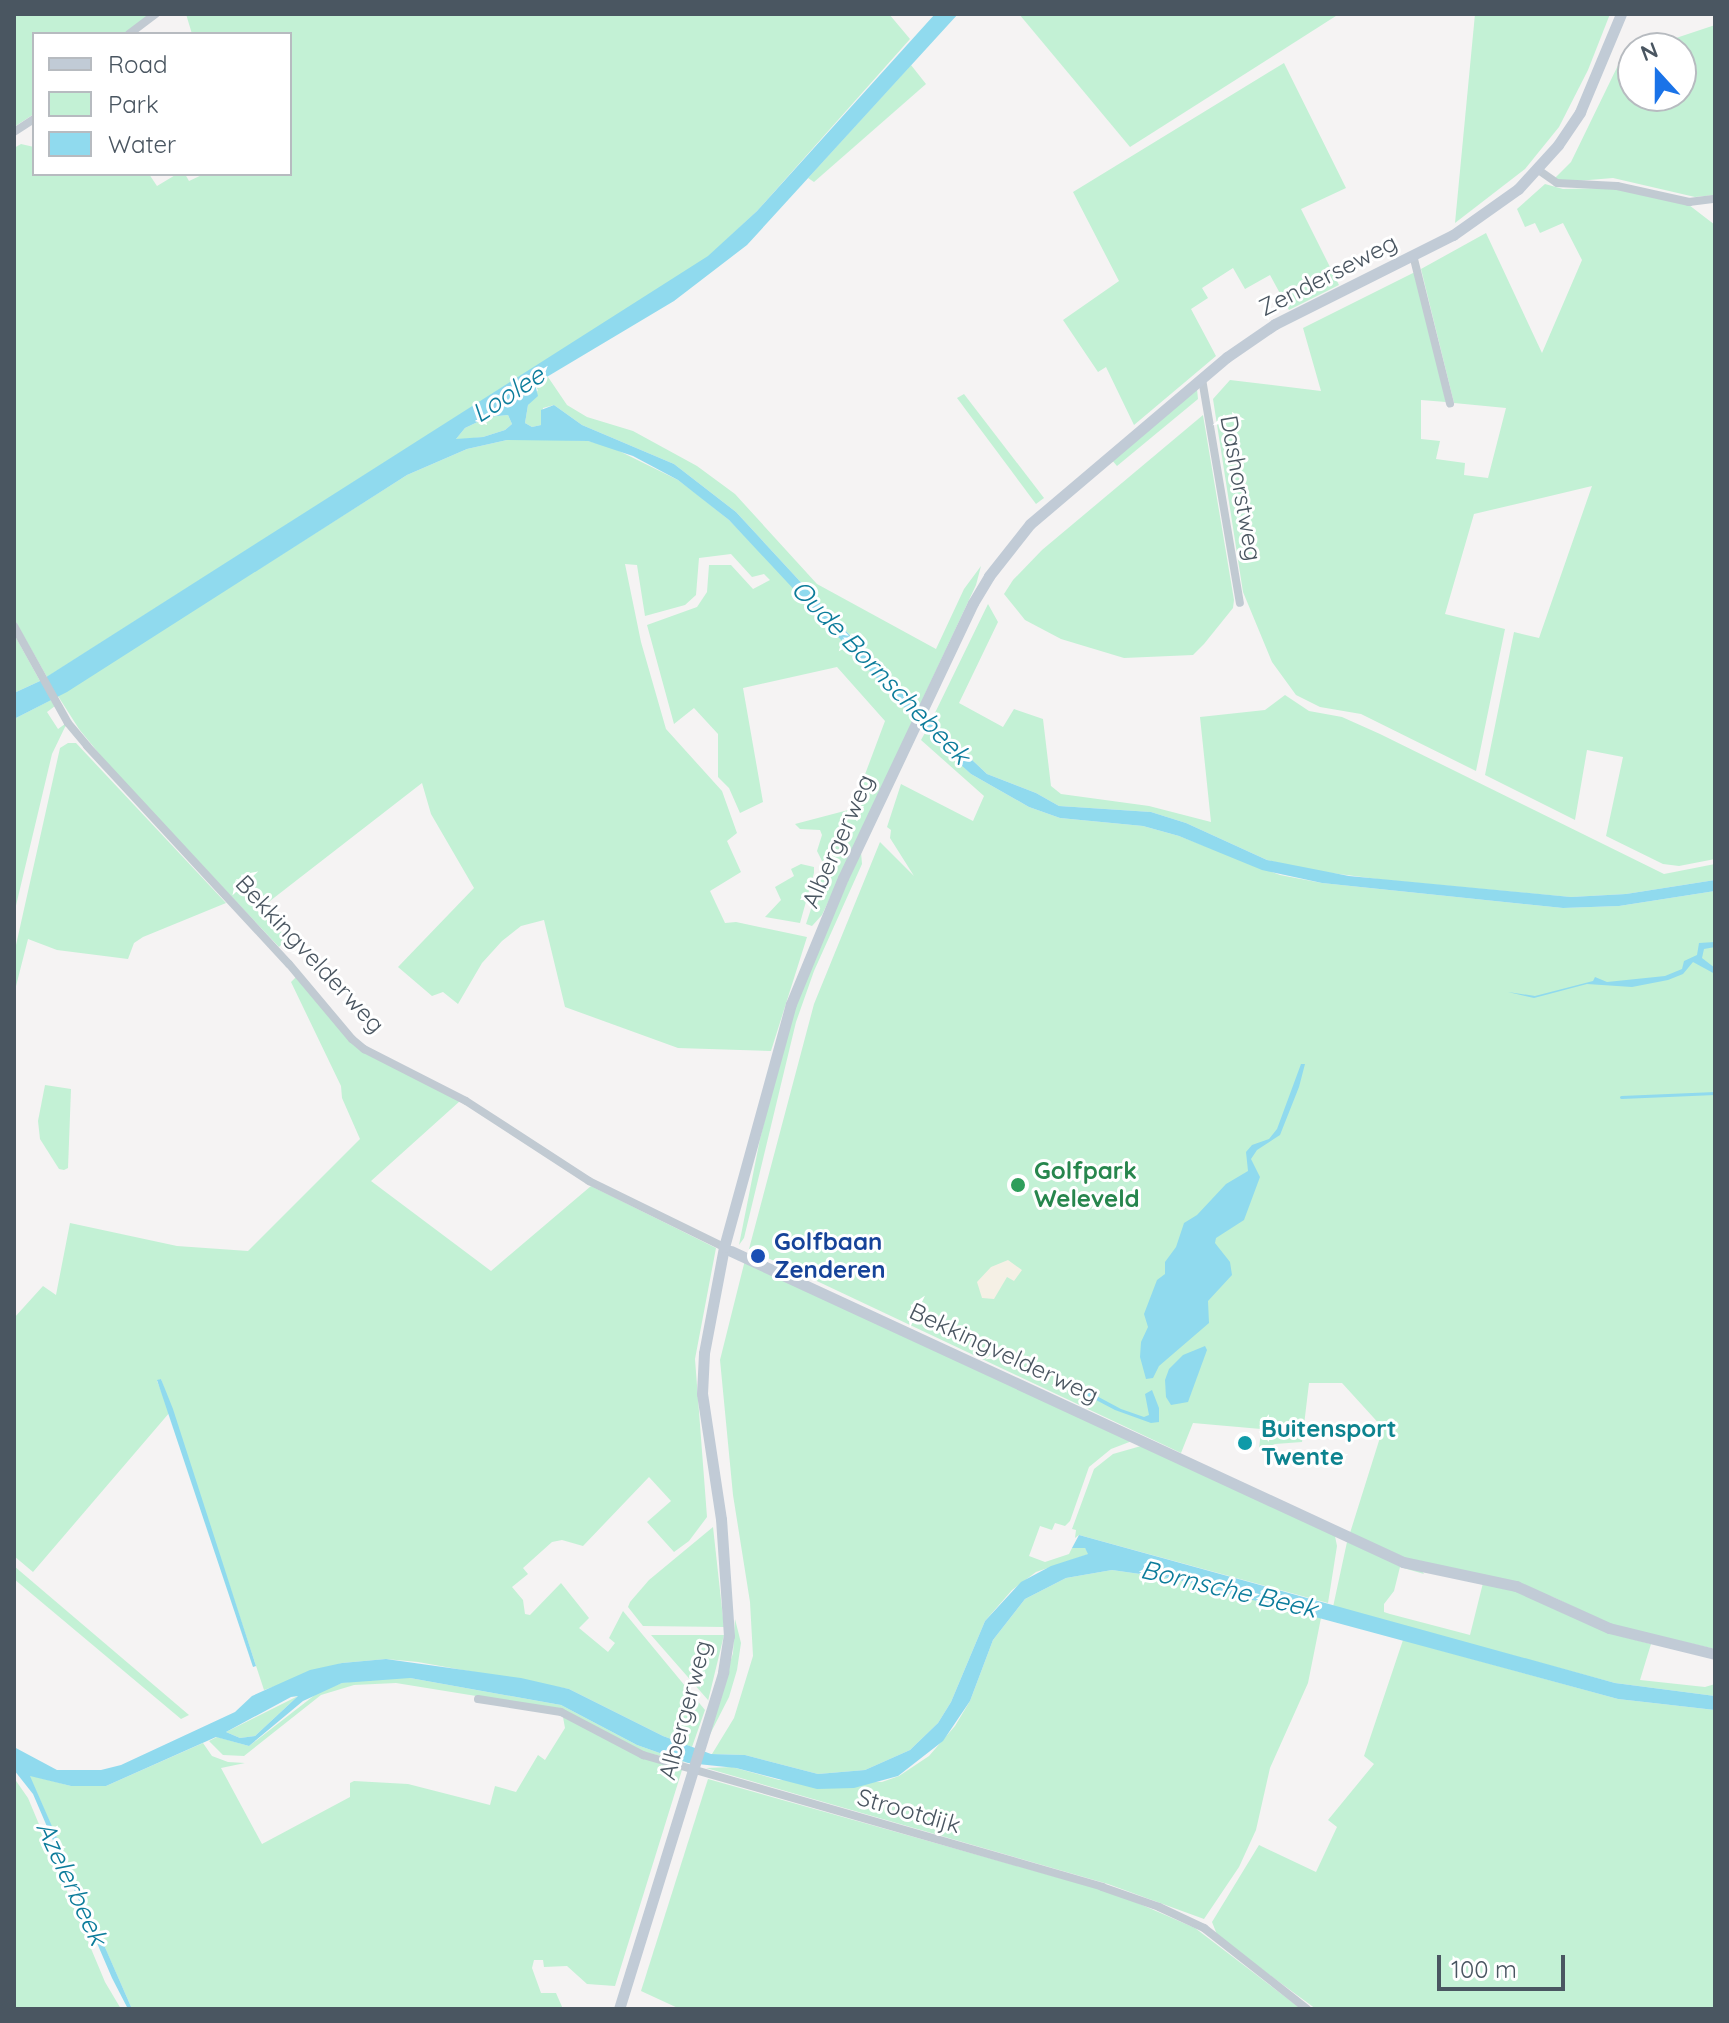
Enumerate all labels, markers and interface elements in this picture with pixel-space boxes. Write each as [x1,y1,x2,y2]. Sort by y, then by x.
legend [32,32,292,176]
north arrow [1617,32,1697,112]
text: N [1637,35,1662,67]
text: Road [108,49,168,79]
text: Park [108,89,159,119]
text: Water [108,129,176,159]
street label: Zenderseweg [1254,228,1402,322]
water label: Loolee [466,359,550,429]
street label: Dashorstweg [1214,413,1268,563]
water label: Oude Bornschebeek [785,573,977,771]
street label: Albergerweg [796,770,880,912]
street label: Bekkingvelderweg [230,869,390,1039]
place label: Golfpark Weleveld [1034,1157,1140,1213]
marker: Golfpark Weleveld [1009,1176,1027,1194]
place label: Golfbaan Zenderen [774,1228,885,1284]
marker: Golfbaan Zenderen [749,1247,767,1265]
street label: Bekkingvelderweg [905,1297,1103,1409]
place label: Buitensport Twente [1261,1415,1396,1471]
marker: Buitensport Twente [1236,1434,1254,1452]
water label: Bornsche Beek [1138,1554,1320,1624]
street label: Albergerweg [653,1637,717,1783]
street label: Strootdijk [854,1783,964,1839]
water label: Azelerbeek [30,1816,114,1950]
scale bar [1441,1939,1569,1989]
text: 100 m [1451,1954,1517,1984]

